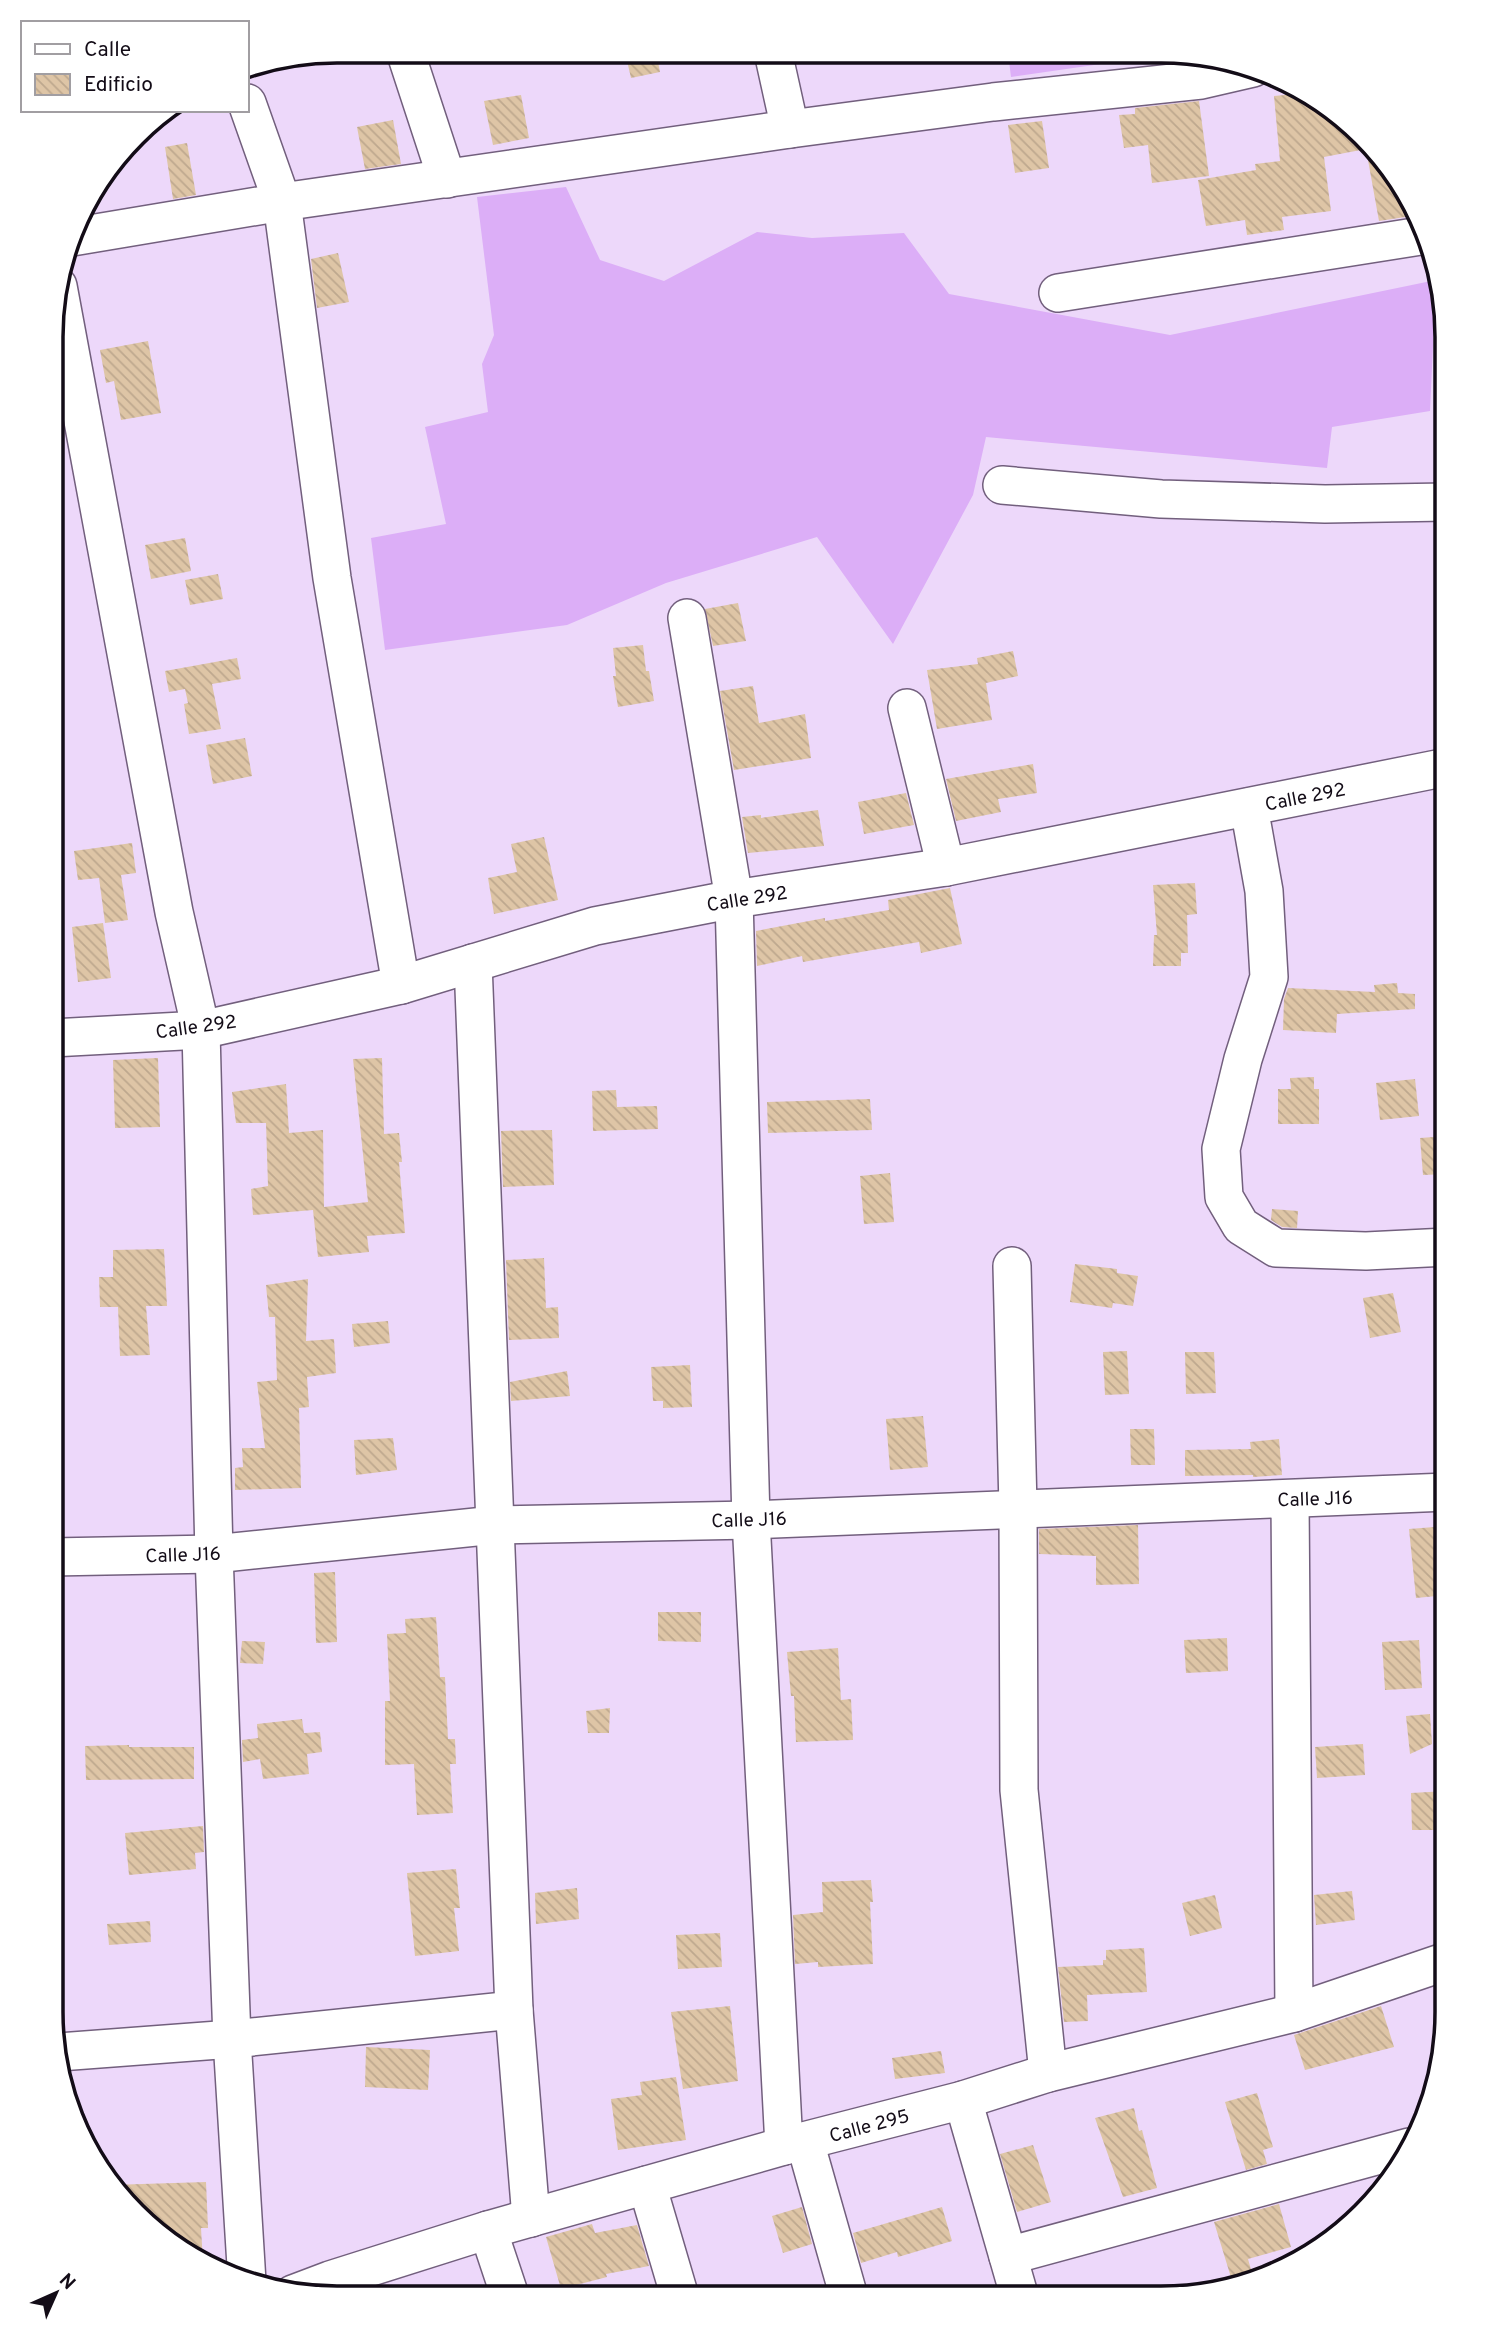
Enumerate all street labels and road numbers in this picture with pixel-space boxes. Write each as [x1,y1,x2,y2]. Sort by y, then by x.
street label: Calle 292 [1263,778,1348,818]
street label: Calle 292 [705,882,789,918]
street label: Calle 292 [154,1010,238,1046]
street label: Calle J16 [1277,1487,1353,1513]
street label: Calle J16 [711,1508,787,1534]
street label: Calle J16 [145,1543,221,1569]
street label: Calle 295 [827,2105,912,2149]

